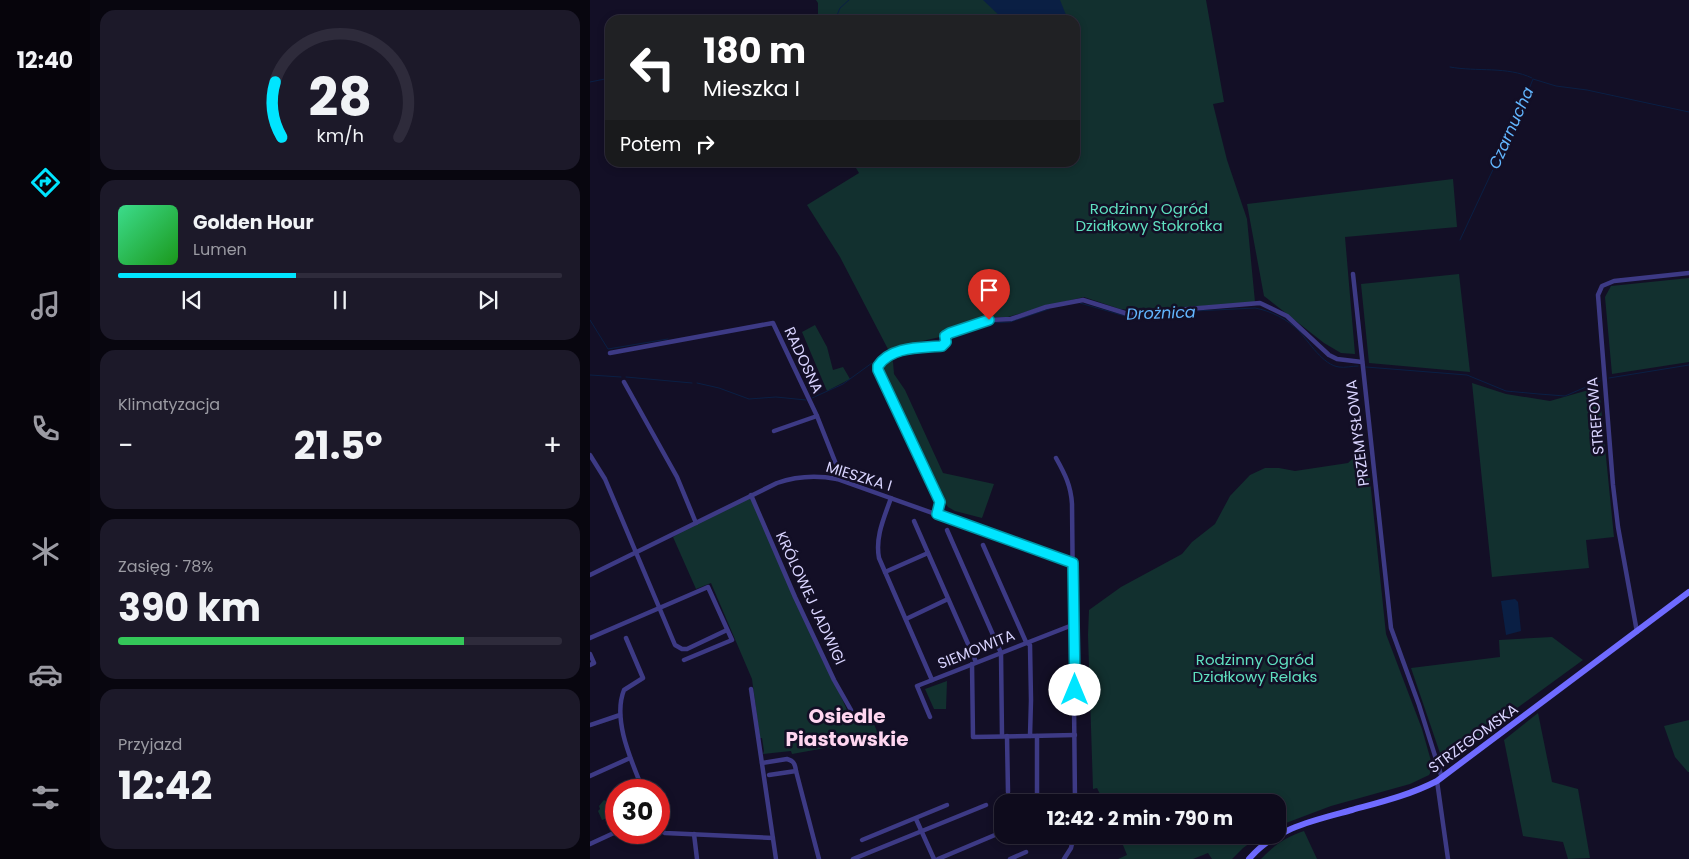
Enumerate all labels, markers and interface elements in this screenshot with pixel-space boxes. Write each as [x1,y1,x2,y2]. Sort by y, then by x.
text: 180 m [703,26,806,75]
icon: left [620,35,685,100]
text: 12:40 [17,45,73,76]
text: 28 [308,61,372,134]
text: Mieszka I [703,73,800,104]
water label: Czarnucha [1483,83,1539,173]
text: km/h [316,123,364,148]
icon: right [691,130,719,158]
text: Potem [620,131,681,158]
icon: directions [28,165,63,200]
park label: Rodzinny Ogród Działkowy Stokrotka [1075,198,1223,236]
text: Golden Hour [193,209,314,236]
text: Lumen [193,238,247,261]
pin [968,269,1010,320]
icon: arrive [975,276,1003,304]
icon: previous [178,286,206,314]
icon: pause [326,286,354,314]
icon: next [474,286,502,314]
icon: music [28,288,63,323]
water label: Drożnica [1126,300,1196,326]
street label: RADOSNA [779,323,829,397]
street label: STREFOWA [1581,376,1609,456]
street label: PRZEMYSŁOWA [1340,379,1374,487]
text: Klimatyzacja [118,393,220,416]
icon: phone [28,411,63,446]
text: 21.5° [294,419,383,472]
text: − [118,426,133,465]
text: + [543,426,562,465]
street label: MIESZKA I [823,456,895,496]
street label: KRÓLOWEJ JADWIGI [771,528,851,668]
icon: climate [28,534,63,569]
text: Zasięg · 78% [118,555,213,578]
text: 390 km [118,581,261,634]
street label: SIEMOWITA [934,624,1018,674]
park label: Rodzinny Ogród Działkowy Relaks [1193,649,1318,687]
icon: car [28,657,63,692]
position arrow [1048,663,1100,715]
street label: STRZEGOMSKA [1424,698,1522,778]
district label: Osiedle Piastowskie [785,702,909,753]
text: Przyjazd [118,733,182,756]
text: 12:42 [118,759,212,812]
speed limit sign: 30 [605,779,670,844]
icon: filters [28,780,63,815]
text: 12:42 · 2 min · 790 m [1047,805,1233,832]

